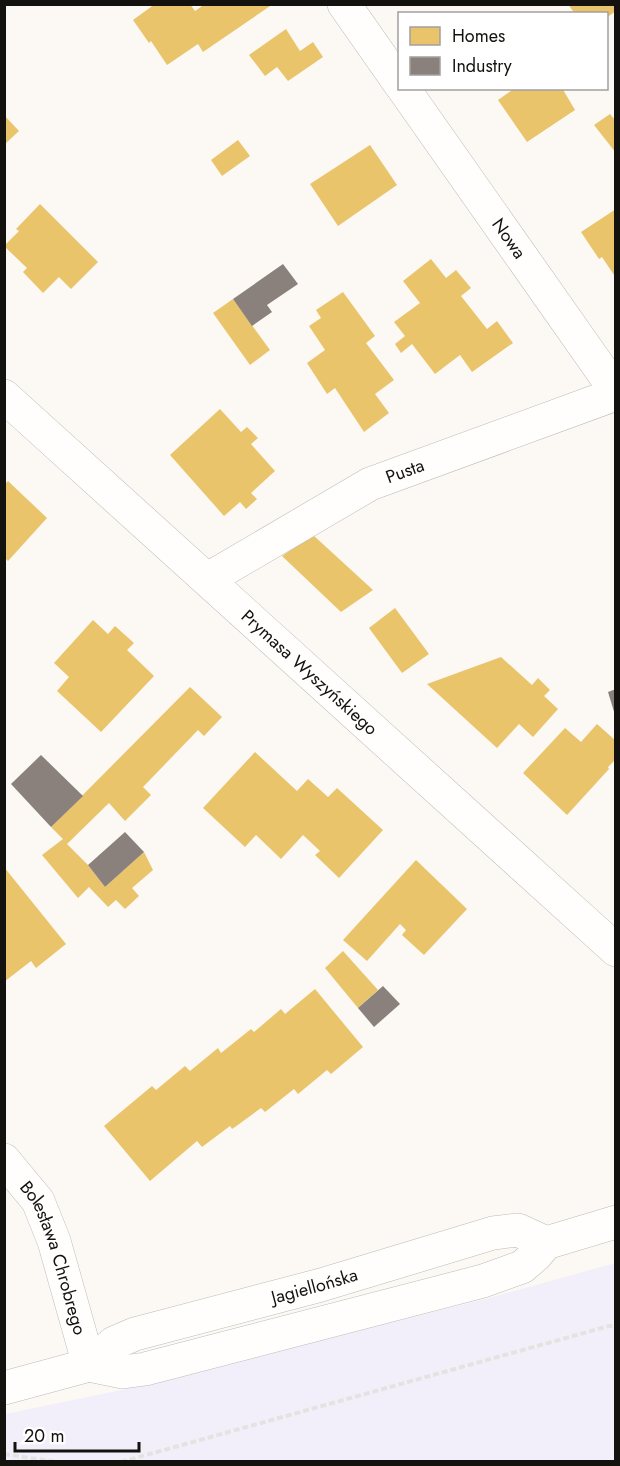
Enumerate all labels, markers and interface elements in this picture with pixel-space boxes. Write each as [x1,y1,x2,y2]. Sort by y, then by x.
legend [398,12,608,90]
text: Homes [452,23,505,49]
text: Industry [452,53,512,79]
street label: Nowa [485,213,532,264]
street label: Pusta [382,452,428,490]
street label: Prymasa Wyszyńskiego [235,604,384,741]
street label: Bolesława Chrobrego [14,1175,93,1338]
street label: Jagiellońska [267,1262,361,1311]
scale bar [15,1415,140,1453]
text: 20 m [24,1423,64,1449]

